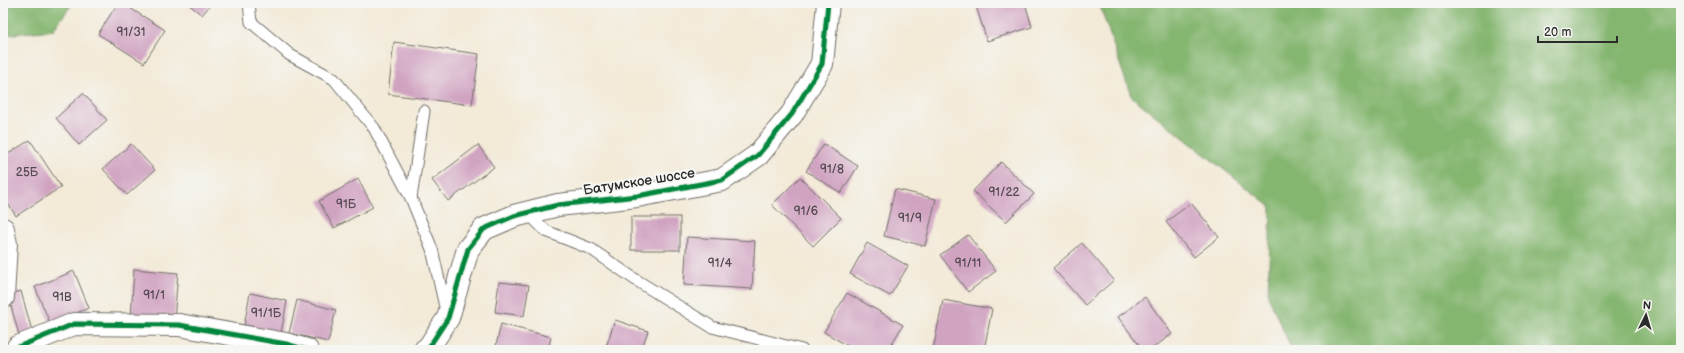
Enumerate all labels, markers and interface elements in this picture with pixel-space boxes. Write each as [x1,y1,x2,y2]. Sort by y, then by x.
scale bar [1538,18,1617,44]
house number: 91/31 [116,25,146,40]
text: 20 m [1544,25,1571,40]
house number: 91/8 [820,162,844,177]
street label: Батумское шоссе [582,164,696,199]
house number: 25Б [16,165,39,180]
house number: 91/22 [988,185,1020,200]
house number: 91Б [336,197,357,212]
house number: 91/6 [794,204,818,219]
house number: 91/9 [898,211,922,226]
house number: 91/4 [708,256,733,271]
house number: 91/11 [955,256,981,271]
house number: 91/1 [143,288,165,303]
house number: 91В [52,290,72,305]
north arrow [1626,295,1666,335]
text: N [1642,299,1652,312]
house number: 91/1Б [251,306,282,321]

